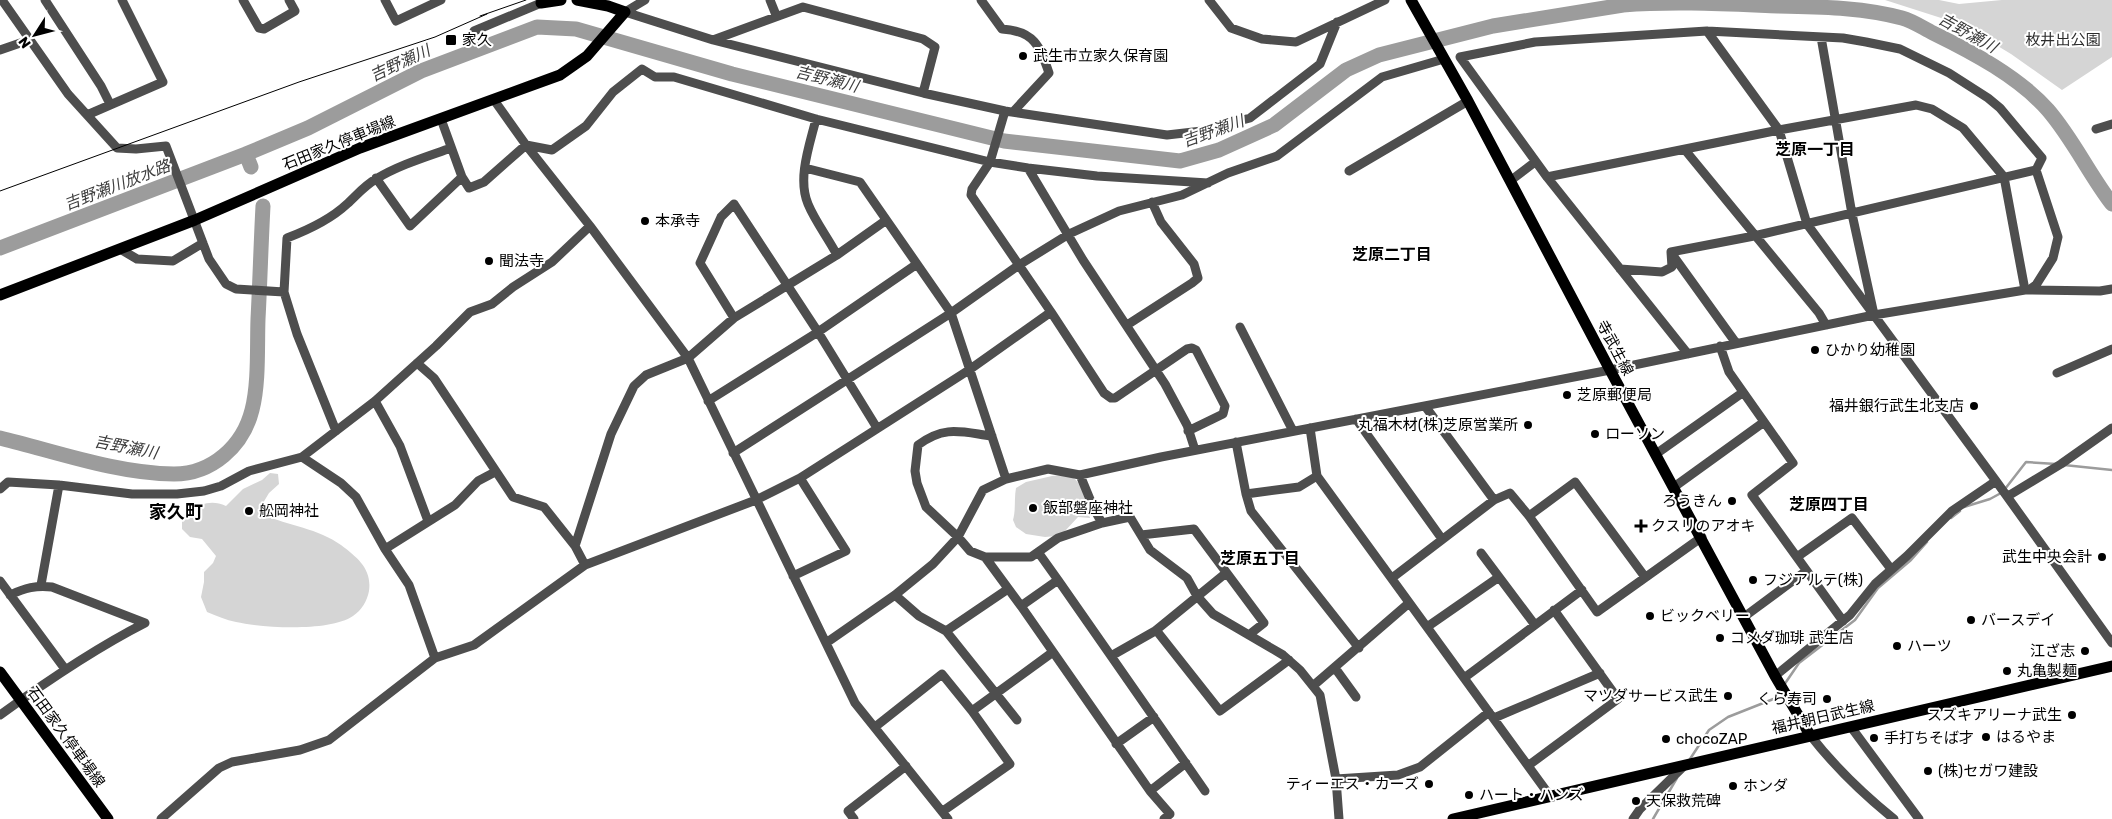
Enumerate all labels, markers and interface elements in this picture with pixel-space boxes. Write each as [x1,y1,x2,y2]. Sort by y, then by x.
water label: 吉野瀬川 [1935,9,2002,58]
north arrow [10,10,60,60]
place label: 家久 [462,31,492,49]
park label: 枚井出公園 [2025,31,2101,49]
text: N [15,33,35,51]
marker: 家久 [444,33,458,47]
water label: 吉野瀬川 [367,40,435,85]
place label: 武生市立家久保育園 [1033,47,1168,65]
marker: 武生市立家久保育園 [1017,50,1029,62]
water label: 吉野瀬川 [794,62,862,96]
water label: 吉野瀬川 [1180,110,1248,151]
street label: 石田家久停車場線 [280,112,398,174]
district label: 芝原一丁目 [1775,140,1855,159]
water label: 吉野瀬川放水路 [61,155,175,214]
place label: 本承寺 [655,212,700,230]
marker: 本承寺 [639,215,651,227]
district label: 芝原二丁目 [1352,245,1432,264]
place label: 聞法寺 [499,252,544,270]
marker: 聞法寺 [483,255,495,267]
street label: 寺武生線 [1593,317,1637,379]
place label: ひかり幼稚園 [1825,341,1915,359]
marker: ひかり幼稚園 [1809,344,1821,356]
place label: 芝原郵便局 [1577,386,1652,404]
marker: 芝原郵便局 [1561,389,1573,401]
place label: 福井銀行武生北支店 [1829,397,1964,415]
marker: 福井銀行武生北支店 [1968,400,1980,412]
place label: 丸福木材(株)芝原営業所 [1358,416,1518,434]
marker: 丸福木材(株)芝原営業所 [1522,419,1534,431]
place label: ローソン [1605,425,1665,443]
marker: ローソン [1589,428,1601,440]
water label: 吉野瀬川 [93,432,161,463]
place label: ろうきん [1662,492,1722,510]
marker: ろうきん [1726,495,1738,507]
district label: 芝原四丁目 [1789,495,1869,514]
place label: 飯部磐座神社 [1043,499,1133,517]
district label: 家久町 [149,501,203,523]
place label: 舩岡神社 [259,502,319,520]
marker: 飯部磐座神社 [1027,502,1039,514]
marker: 舩岡神社 [243,505,255,517]
place label: クスリのアオキ [1651,517,1756,535]
marker: クスリのアオキ [1635,520,1647,532]
place label: 武生中央会計 [2002,548,2092,566]
district label: 芝原五丁目 [1220,549,1300,568]
marker: 武生中央会計 [2096,551,2108,563]
place label: フジアルテ(株) [1763,571,1863,589]
marker: フジアルテ(株) [1747,574,1759,586]
place label: ビックベリー [1660,607,1750,625]
marker: ビックベリー [1644,610,1656,622]
place label: バースデイ [1981,611,2055,629]
marker: バースデイ [1965,614,1977,626]
place label: コメダ珈琲 武生店 [1730,629,1854,647]
marker: コメダ珈琲 武生店 [1714,632,1726,644]
place label: ハーツ [1907,637,1952,655]
marker: ハーツ [1891,640,1903,652]
place label: 江ざ志 [2030,642,2075,660]
marker: 江ざ志 [2079,645,2091,657]
place label: 丸亀製麺 [2017,662,2077,680]
marker: 丸亀製麺 [2001,665,2013,677]
street label: 石田家久停車場線 [23,683,109,791]
place label: マツダサービス武生 [1583,687,1718,705]
marker: マツダサービス武生 [1722,690,1734,702]
place label: くら寿司 [1757,690,1817,708]
marker: くら寿司 [1821,693,1833,705]
street label: 福井朝日武生線 [1770,696,1876,738]
place label: スズキアリーナ武生 [1927,706,2062,724]
marker: スズキアリーナ武生 [2066,709,2078,721]
place label: はるやま [1996,728,2056,746]
place label: 手打ちそば才 [1884,729,1974,747]
place label: chocoZAP [1676,730,1748,748]
marker: はるやま [1980,731,1992,743]
marker: 手打ちそば才 [1868,732,1880,744]
marker: chocoZAP [1660,733,1672,745]
place label: (株)セガワ建設 [1938,762,2038,780]
marker: (株)セガワ建設 [1922,765,1934,777]
place label: ティーエス・カーズ [1286,775,1419,793]
place label: ホンダ [1743,777,1788,795]
marker: ティーエス・カーズ [1423,778,1435,790]
marker: ホンダ [1727,780,1739,792]
place label: ハート・ハンズ [1479,786,1584,804]
marker: ハート・ハンズ [1463,789,1475,801]
place label: 天保救荒碑 [1646,792,1721,810]
marker: 天保救荒碑 [1630,795,1642,807]

